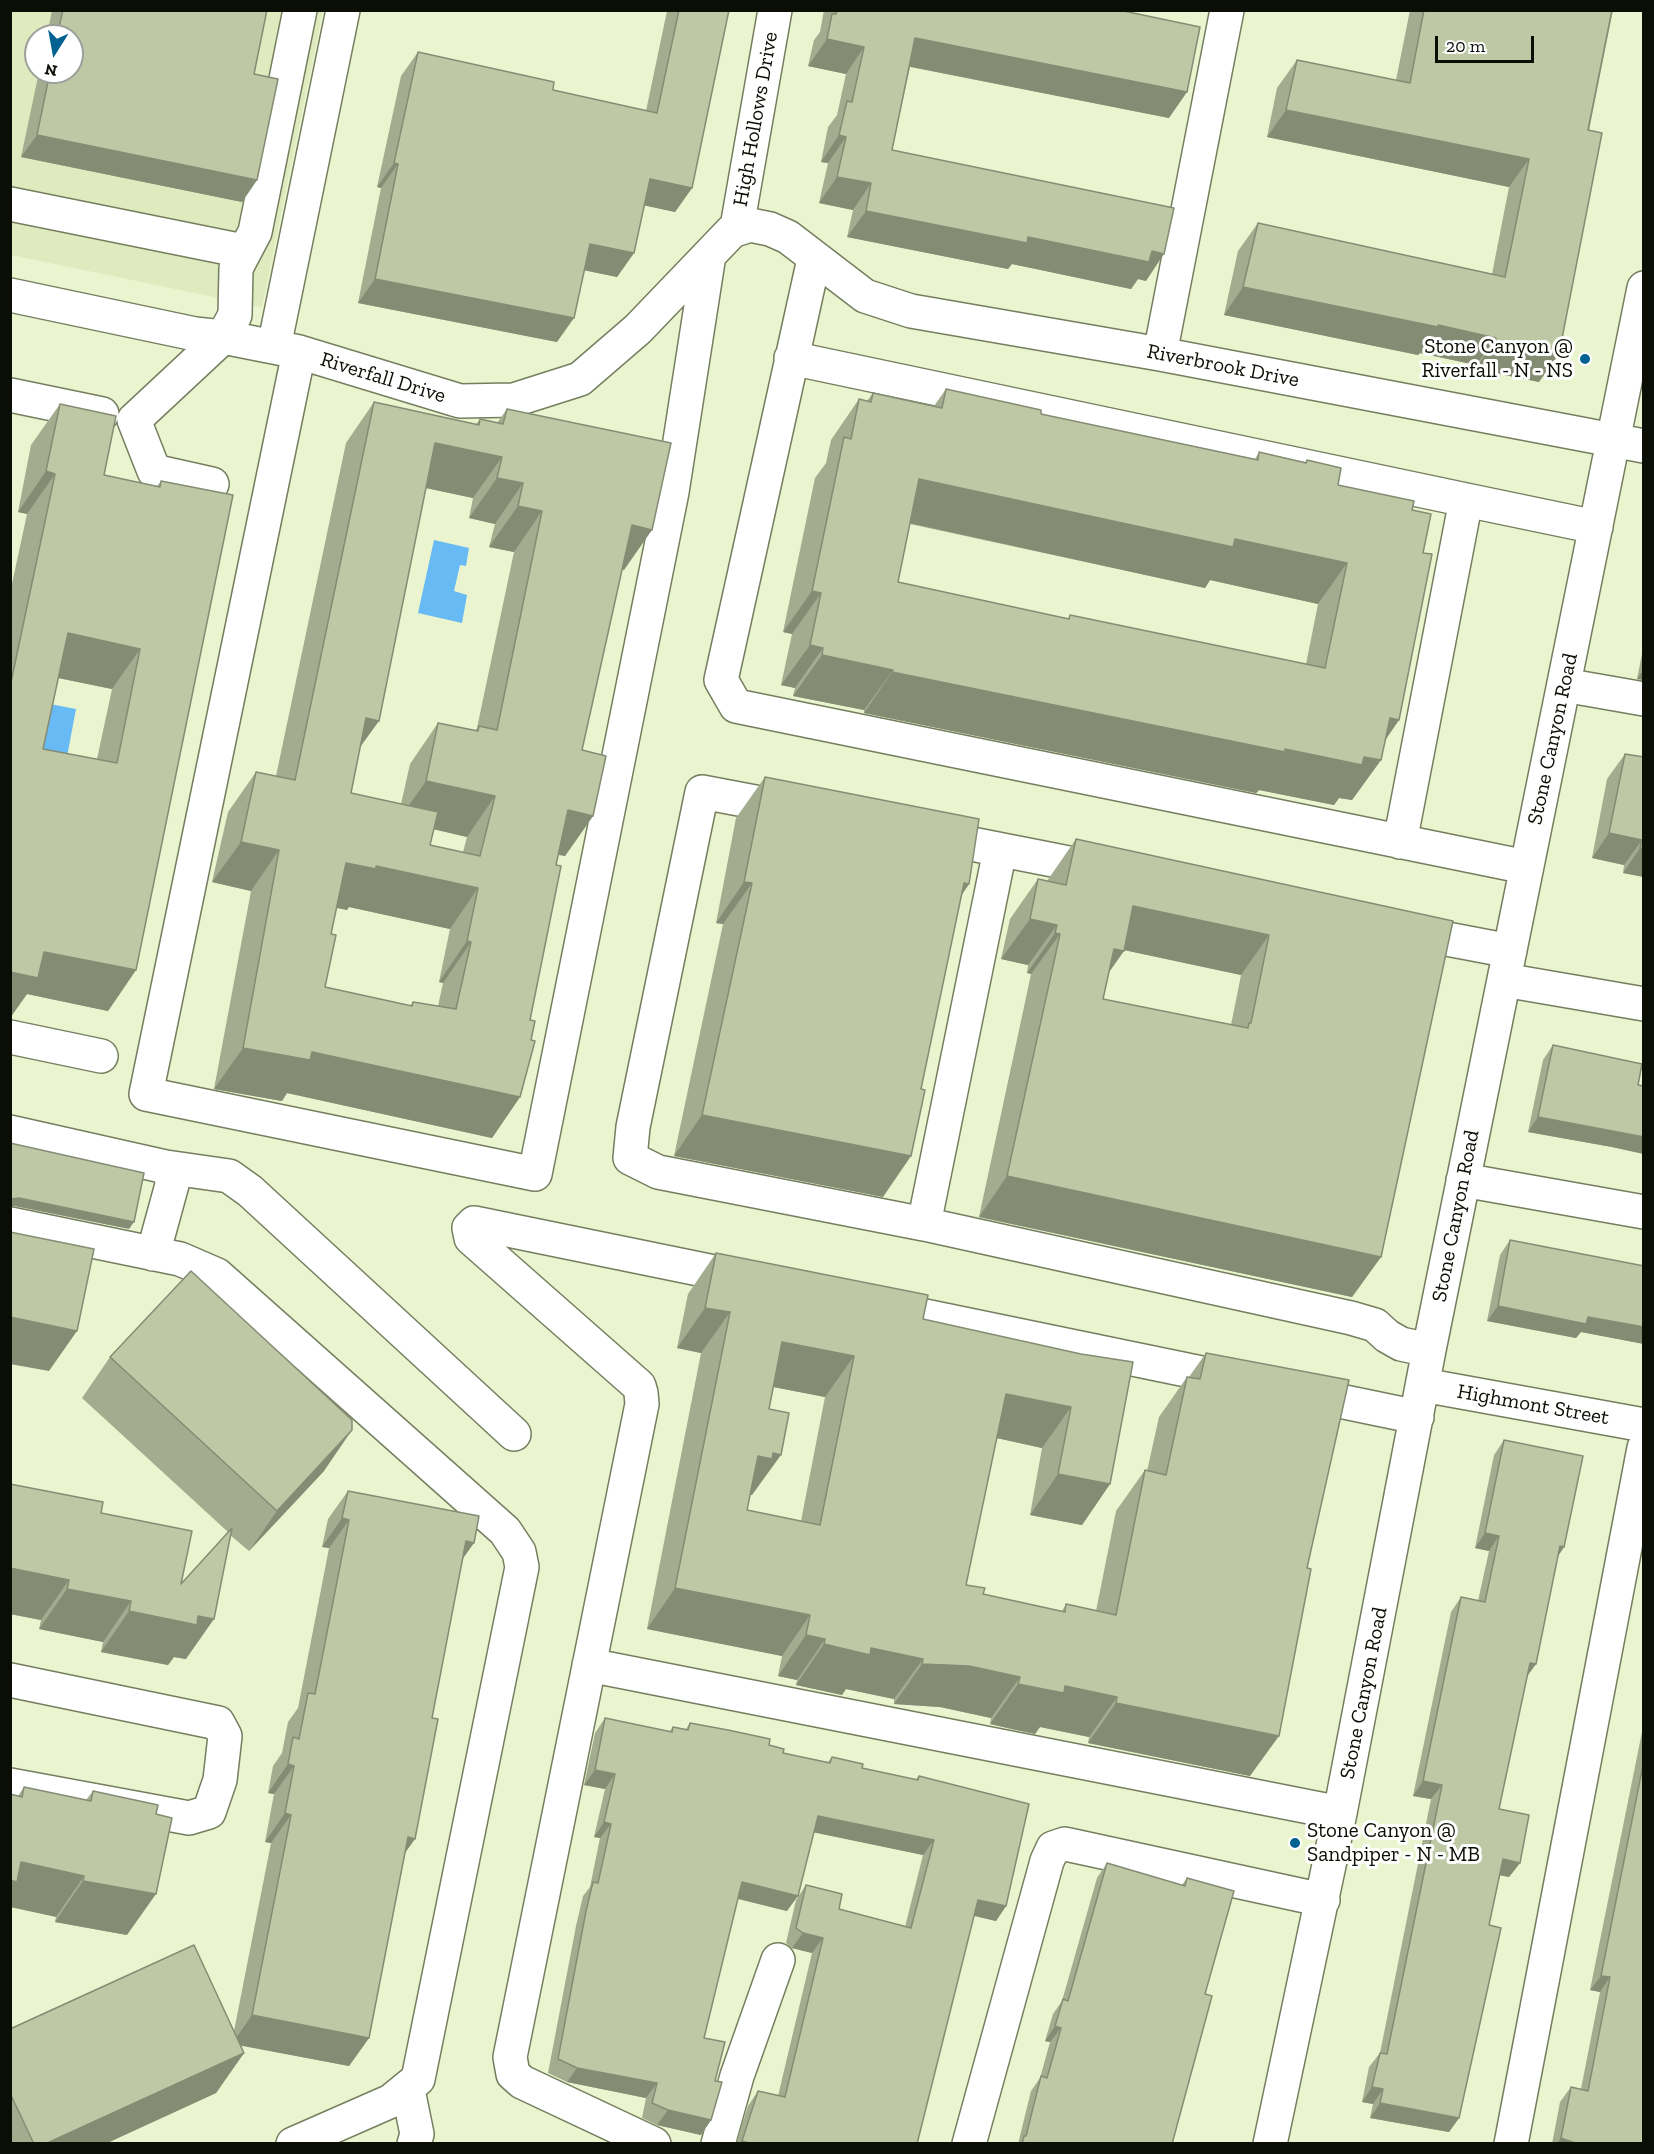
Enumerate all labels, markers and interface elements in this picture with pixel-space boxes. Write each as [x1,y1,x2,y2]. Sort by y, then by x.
north arrow [24,24,84,84]
scale bar [1438,24,1537,62]
street label: High Hollows Drive [728,30,784,208]
text: 20 m [1446,35,1485,57]
text: N [43,60,59,81]
place label: Stone Canyon @ Riverfall - N - NS [1422,334,1573,384]
street label: Riverbrook Drive [1145,339,1301,393]
street label: Riverfall Drive [317,347,449,409]
marker: Stone Canyon @ Riverfall - N - NS [1578,352,1592,366]
street label: Stone Canyon Road [1522,651,1584,827]
street label: Stone Canyon Road [1427,1128,1485,1304]
street label: Highmont Street [1455,1379,1611,1431]
street label: Stone Canyon Road [1335,1605,1393,1781]
place label: Stone Canyon @ Sandpiper - N - MB [1307,1818,1480,1868]
marker: Stone Canyon @ Sandpiper - N - MB [1288,1836,1302,1850]

